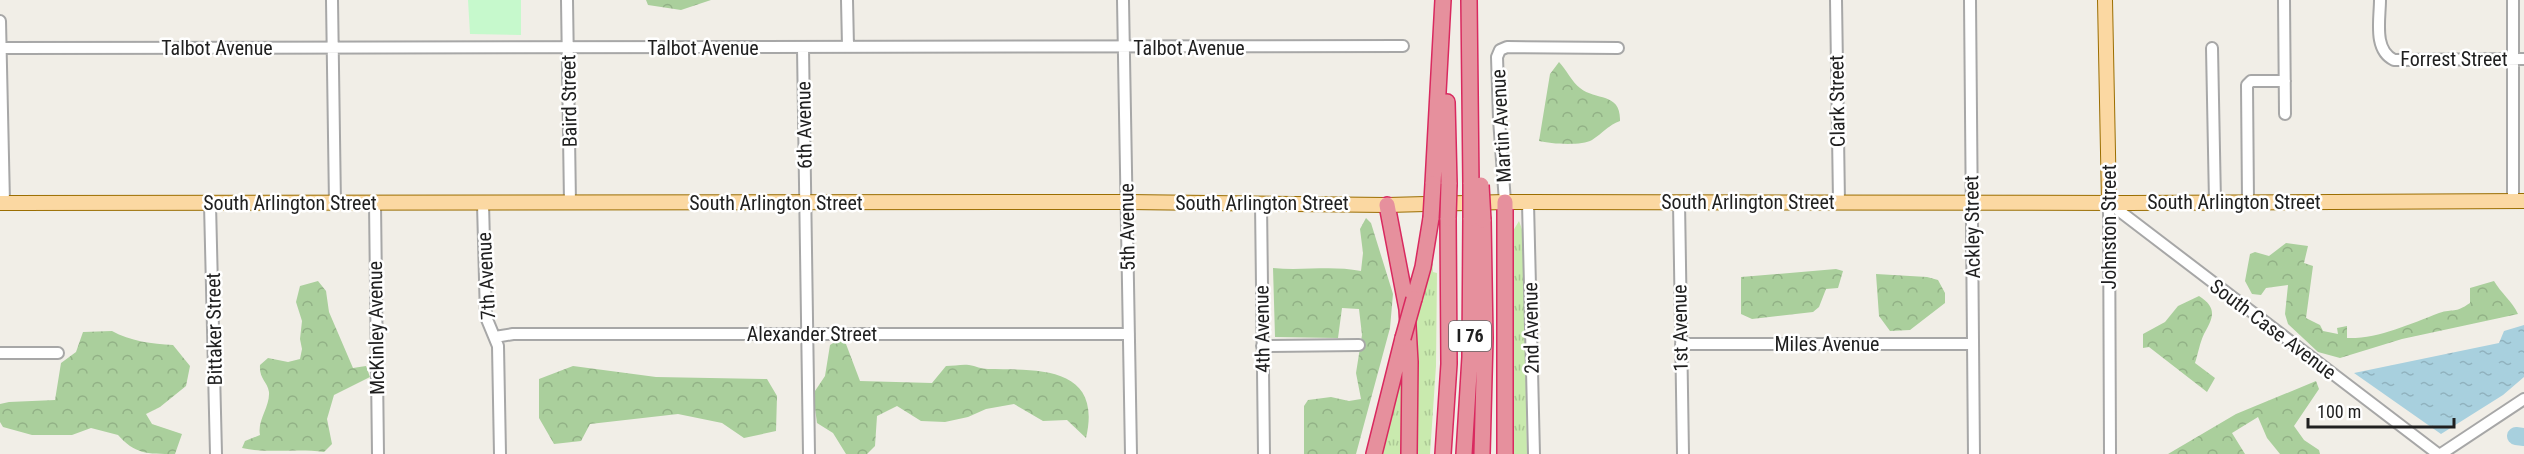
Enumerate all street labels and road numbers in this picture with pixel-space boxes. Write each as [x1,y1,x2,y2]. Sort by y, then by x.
street label: Talbot Avenue [161,36,273,60]
street label: Talbot Avenue [647,36,759,60]
street label: Talbot Avenue [1133,36,1245,60]
street label: Forrest Street [2400,47,2508,71]
street label: Baird Street [556,55,582,147]
street label: Clark Street [1824,55,1850,147]
street label: Martin Avenue [1486,69,1516,183]
street label: 6th Avenue [791,81,817,169]
street label: Johnston Street [2097,164,2121,290]
street label: Ackley Street [1959,175,1985,279]
street label: 5th Avenue [1114,183,1140,271]
street label: South Arlington Street [1661,190,1835,214]
street label: South Arlington Street [2147,190,2321,214]
street label: South Arlington Street [203,191,377,215]
street label: South Arlington Street [689,191,863,215]
street label: South Arlington Street [1175,191,1349,215]
street label: 7th Avenue [472,232,500,320]
street label: McKinley Avenue [363,261,389,395]
street label: Bittaker Street [201,272,227,386]
street label: South Case Avenue [2205,274,2341,384]
street label: 2nd Avenue [1518,282,1544,374]
street label: 1st Avenue [1667,284,1693,372]
street label: 4th Avenue [1249,285,1275,373]
road number: I 76 [1449,321,1491,351]
street label: Alexander Street [747,322,877,346]
street label: Miles Avenue [1775,332,1879,356]

